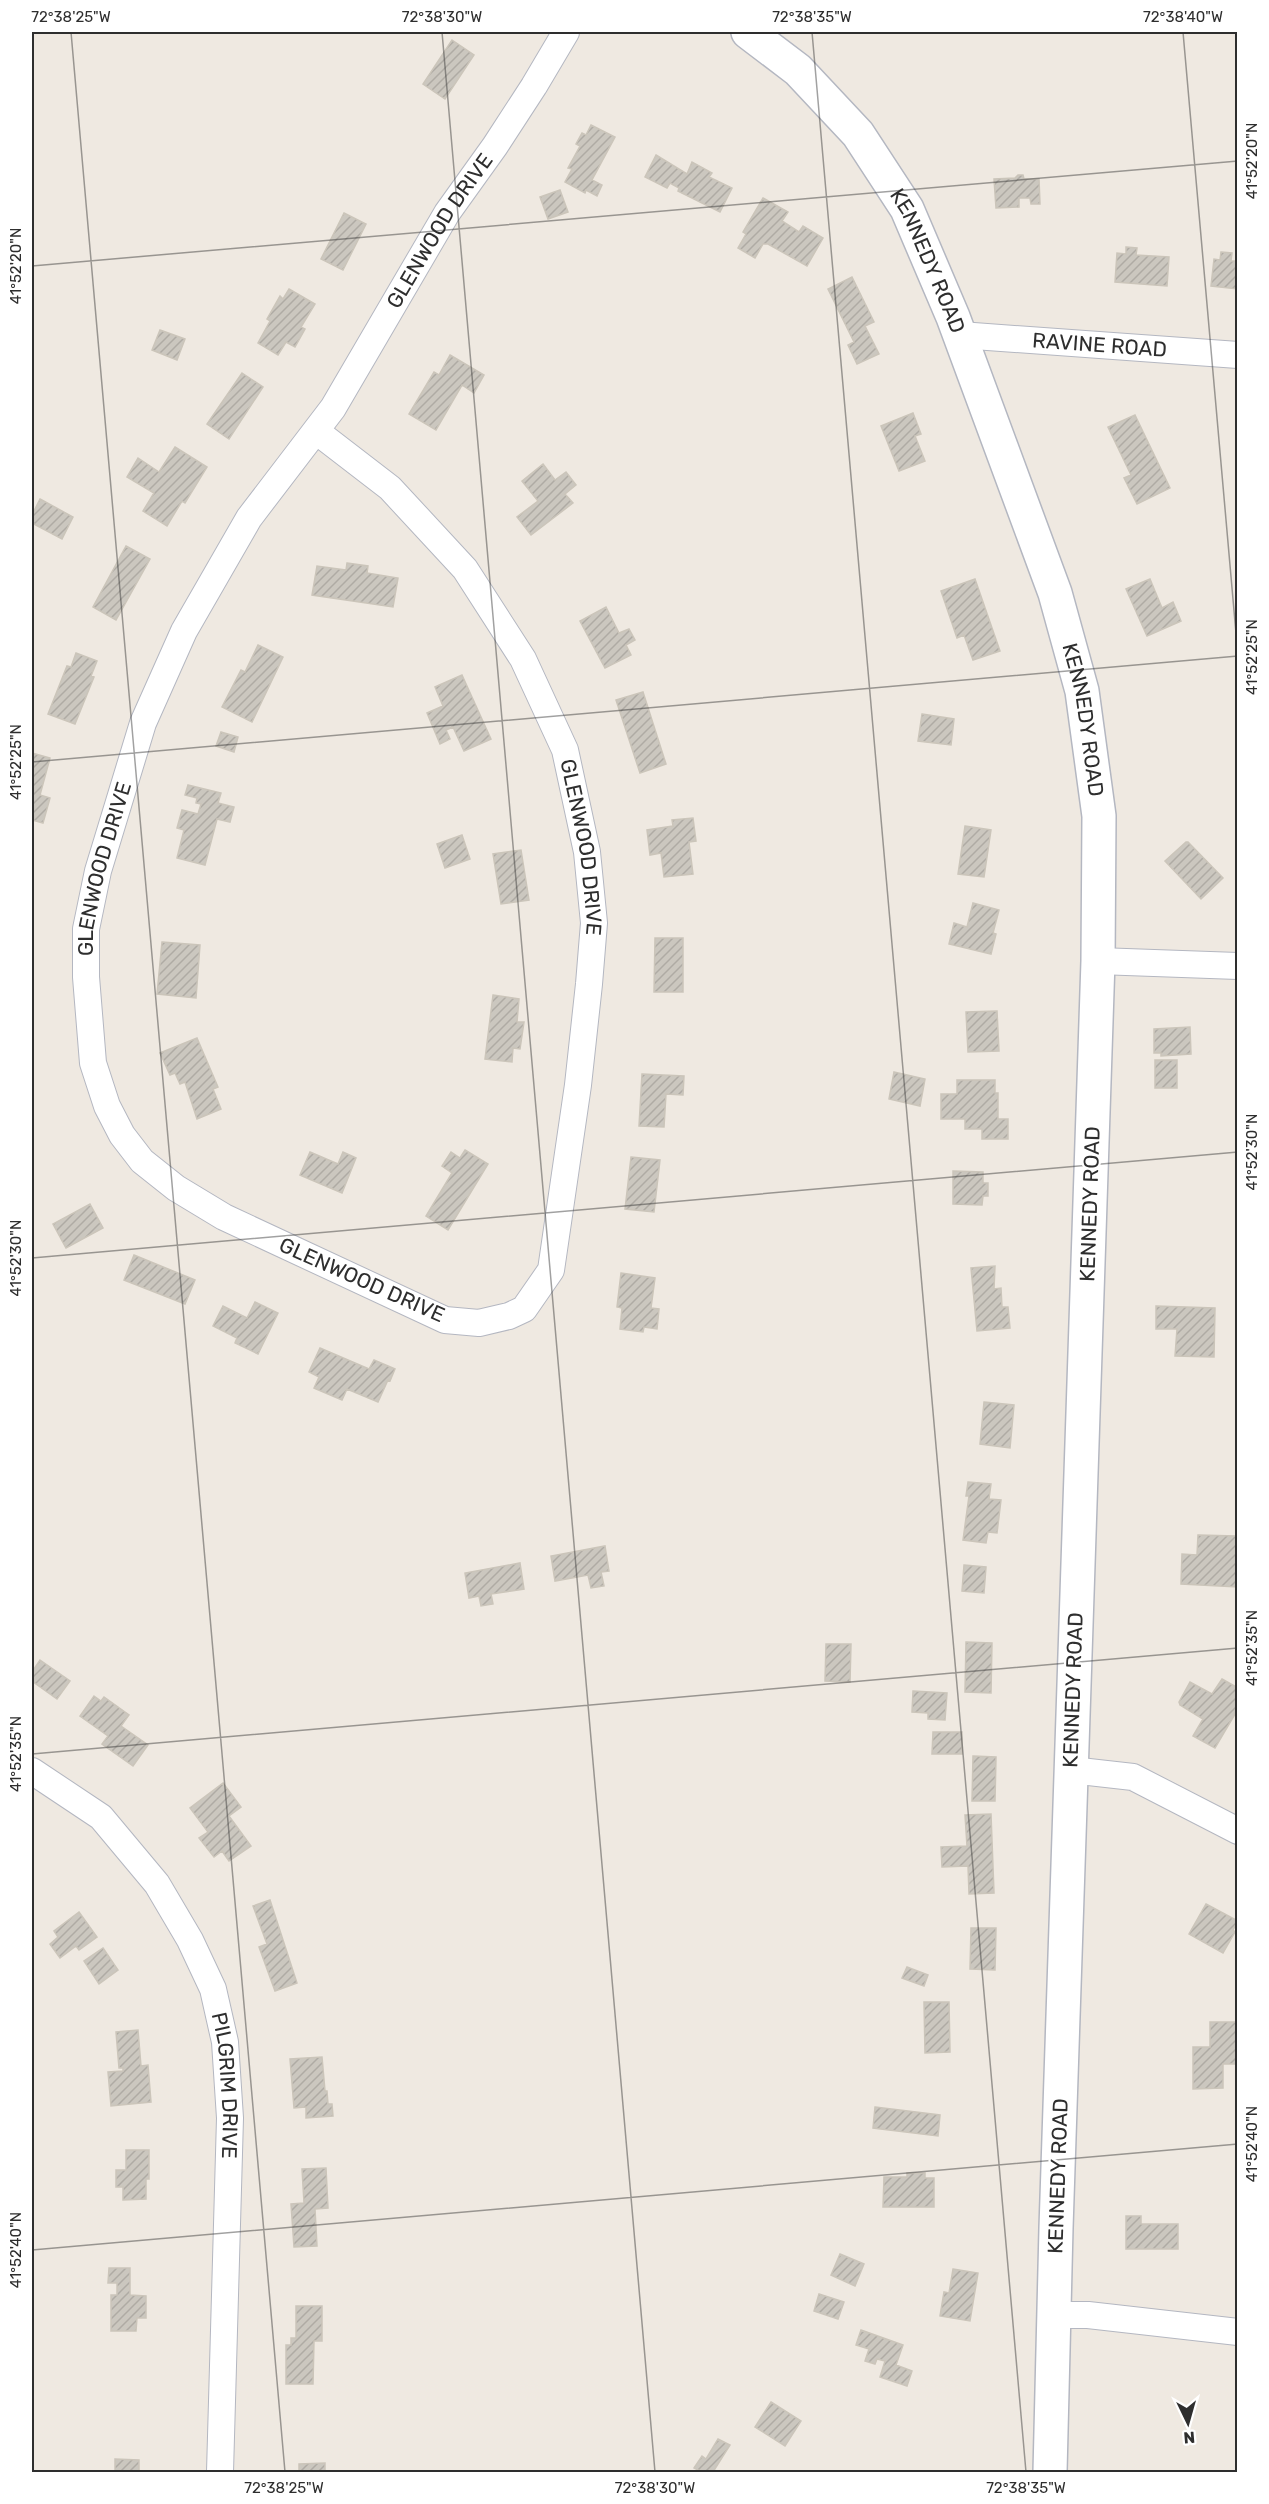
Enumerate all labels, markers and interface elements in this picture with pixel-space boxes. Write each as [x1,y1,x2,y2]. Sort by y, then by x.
text: 72°38'25"W [31,8,111,26]
text: 72°38'30"W [402,8,482,26]
text: 72°38'35"W [772,8,852,26]
text: 72°38'40"W [1143,8,1223,26]
text: 41°52'20"N [1243,123,1261,199]
street label: GLENWOOD DRIVE [381,148,498,313]
street label: KENNEDY ROAD [885,184,971,336]
text: 41°52'20"N [7,228,25,304]
street label: RAVINE ROAD [1031,327,1168,362]
text: 41°52'25"N [1243,619,1261,695]
street label: KENNEDY ROAD [1057,640,1109,798]
text: 41°52'25"N [7,724,25,800]
street label: GLENWOOD DRIVE [555,757,607,937]
street label: GLENWOOD DRIVE [73,779,136,956]
text: 41°52'30"N [1243,1114,1261,1190]
street label: KENNEDY ROAD [1074,1126,1105,1282]
text: 41°52'30"N [7,1220,25,1296]
street label: GLENWOOD DRIVE [276,1232,449,1327]
text: 41°52'35"N [1243,1610,1261,1686]
street label: KENNEDY ROAD [1057,1612,1088,1768]
text: 41°52'35"N [7,1716,25,1792]
street label: PILGRIM DRIVE [207,2010,243,2159]
street label: KENNEDY ROAD [1042,2098,1073,2254]
text: 41°52'40"N [1243,2106,1261,2182]
text: 41°52'40"N [7,2212,25,2288]
north arrow [1158,2393,1218,2453]
text: N [1183,2427,1196,2447]
text: 72°38'25"W [244,2479,324,2497]
text: 72°38'30"W [615,2479,695,2497]
text: 72°38'35"W [986,2479,1066,2497]

